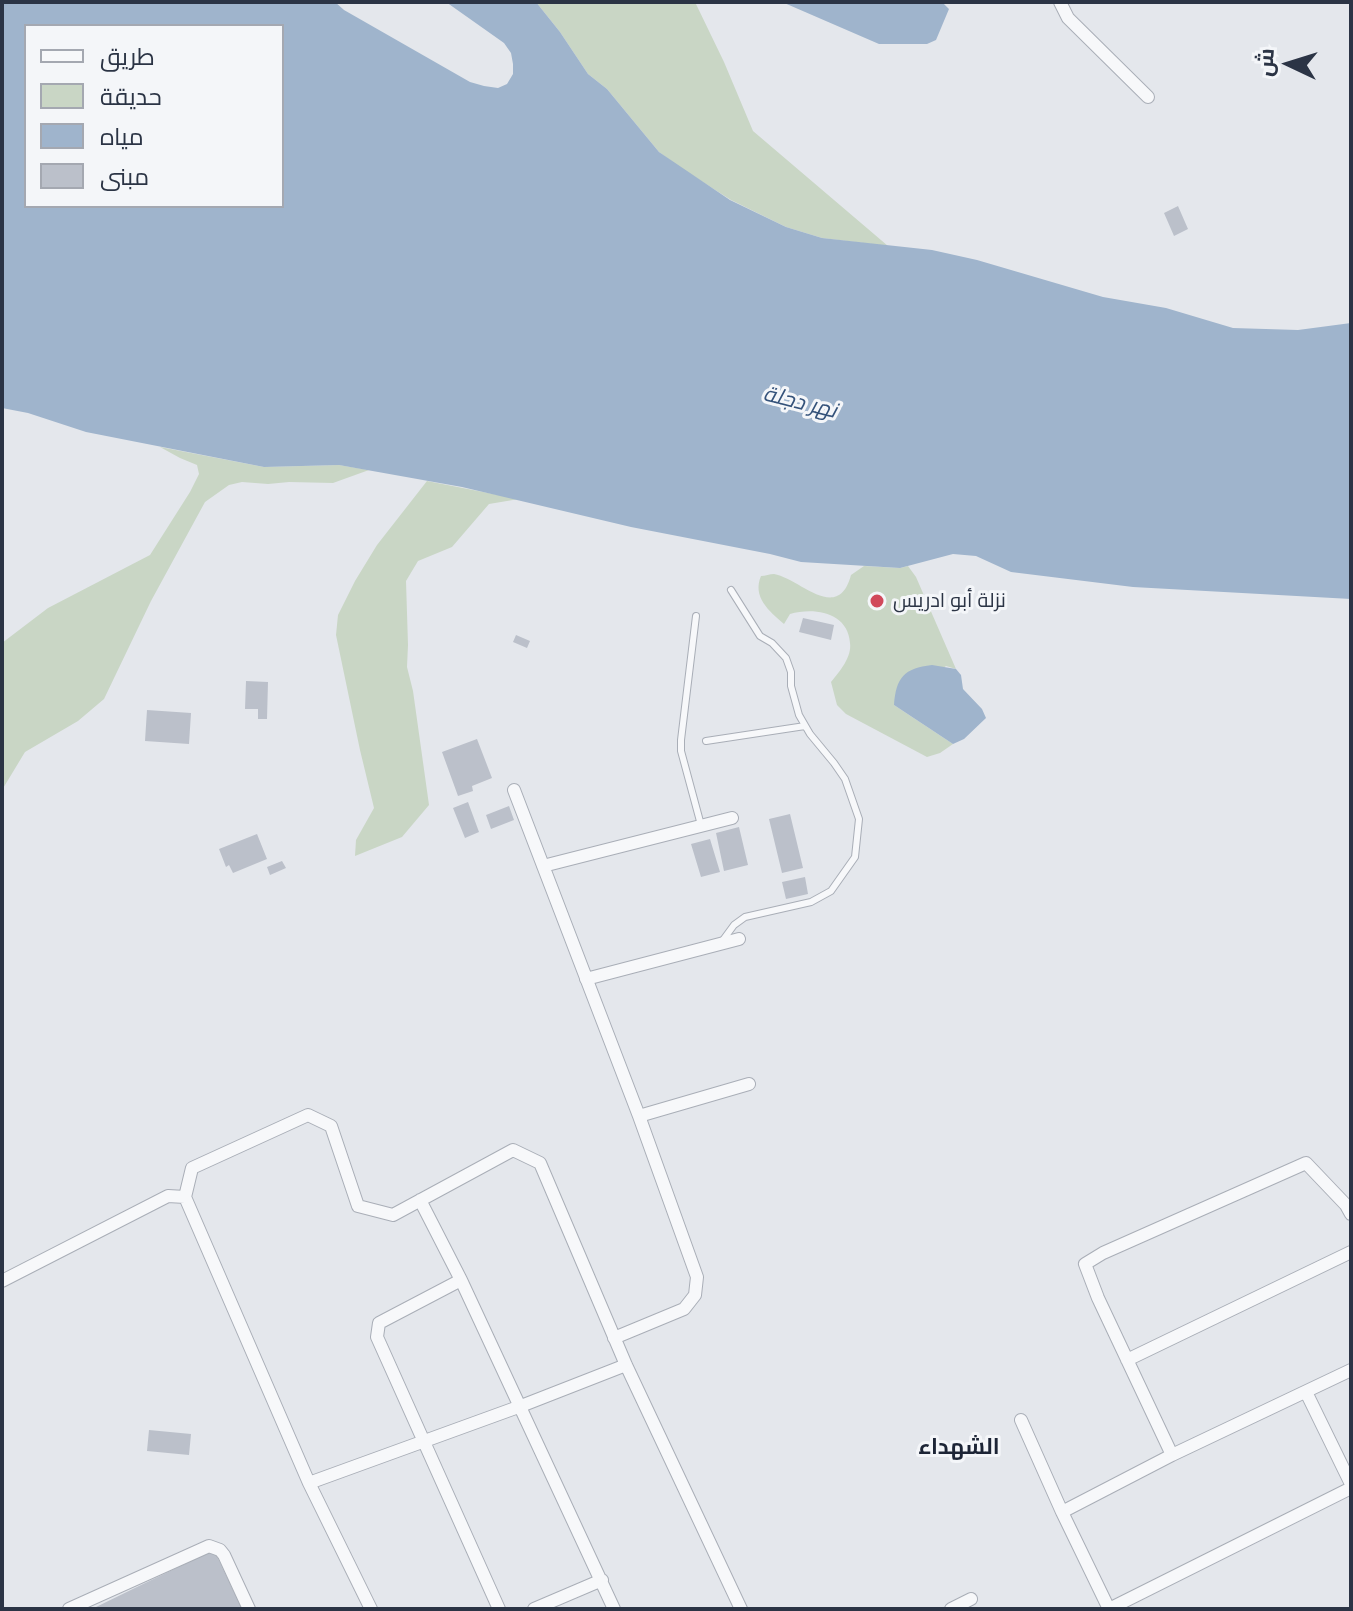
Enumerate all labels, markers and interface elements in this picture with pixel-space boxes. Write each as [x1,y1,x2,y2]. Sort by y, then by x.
legend [24,24,284,208]
north arrow [1249,24,1329,104]
text: طريق [100,41,155,70]
text: ش [1250,47,1279,77]
text: حديقة [100,81,162,110]
text: مياه [100,121,144,150]
text: مبنى [100,161,149,190]
water label: نهر دجلة [761,380,839,424]
place label: نزلة أبو ادريس [893,589,1006,613]
marker: نزلة أبو ادريس [868,592,886,610]
district label: الشهداء [918,1434,1000,1460]

